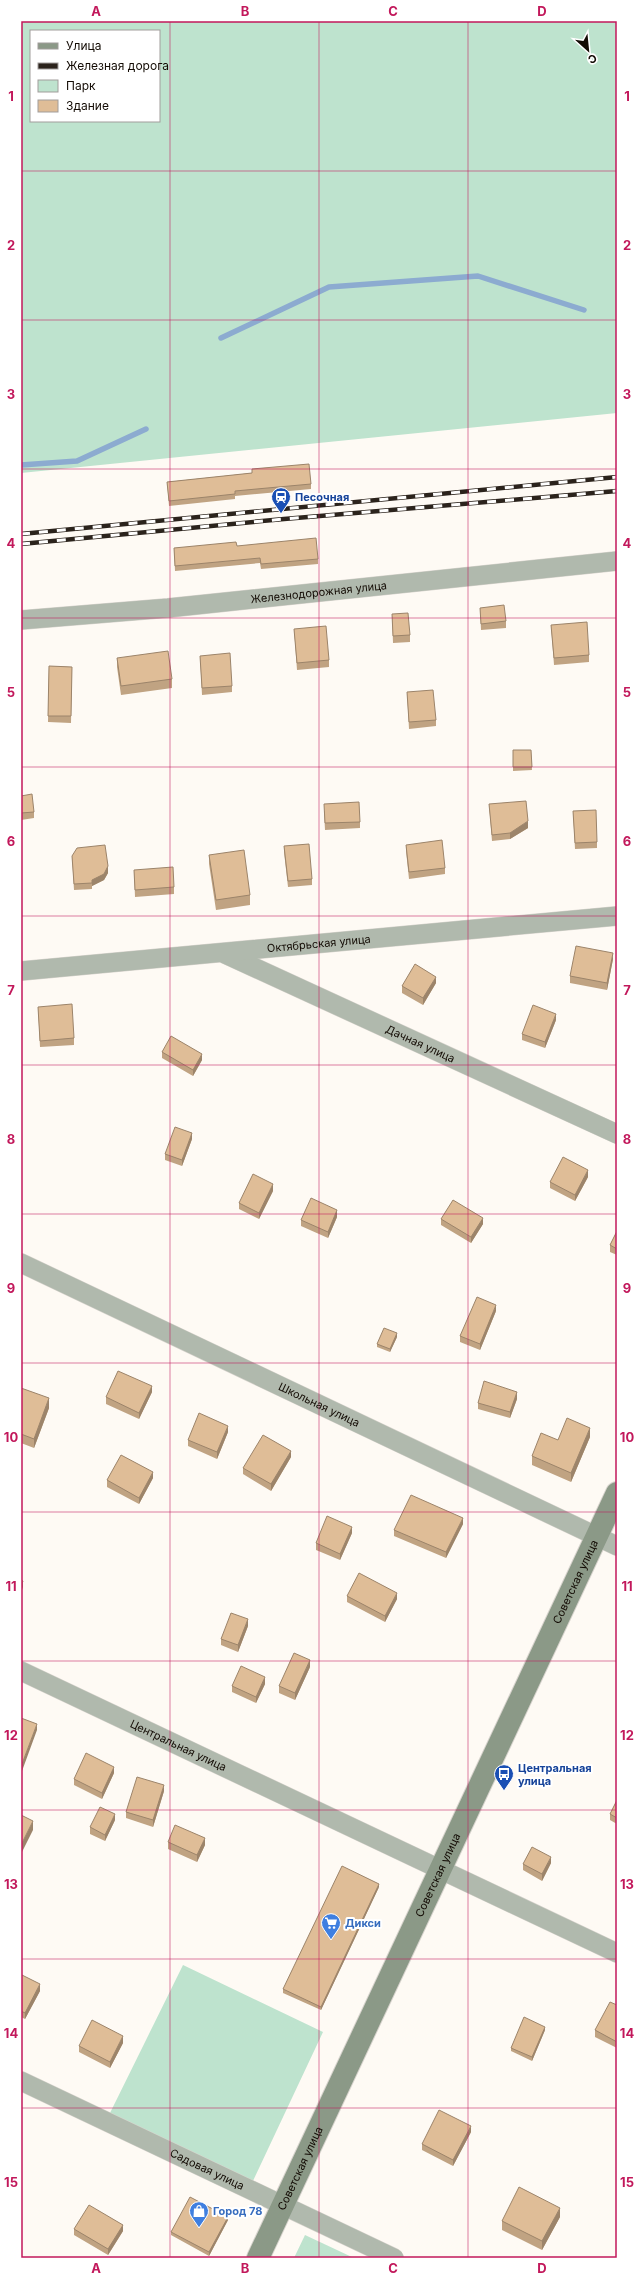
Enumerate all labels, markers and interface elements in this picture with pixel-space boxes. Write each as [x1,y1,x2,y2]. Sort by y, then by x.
text: A [91,3,101,19]
text: B [241,3,250,19]
text: C [388,3,398,19]
text: D [537,3,547,19]
legend [30,30,160,122]
north arrow [568,30,608,70]
text: Улица [66,38,101,53]
text: С [586,51,599,67]
text: Железная дорога [66,58,169,73]
text: Парк [66,78,96,93]
text: 1 [8,88,14,104]
text: 1 [624,88,630,104]
text: Здание [66,98,109,113]
text: 2 [7,237,15,253]
text: 2 [623,237,631,253]
text: 3 [7,386,15,402]
text: 3 [623,386,631,402]
station icon: Песочная [270,486,292,514]
place label: Песочная [295,490,349,504]
text: 4 [7,535,16,551]
text: 4 [623,535,632,551]
street label: Железнодорожная улица [250,578,387,606]
text: 5 [7,684,15,700]
text: 5 [623,684,631,700]
text: 6 [7,833,15,849]
text: 6 [623,833,631,849]
street label: Октябрьская улица [266,932,371,955]
text: 7 [7,982,15,998]
text: 7 [623,982,631,998]
street label: Дачная улица [383,1022,457,1066]
text: 8 [7,1131,15,1147]
text: 8 [623,1131,631,1147]
text: 9 [7,1280,15,1296]
text: 9 [623,1280,631,1296]
street label: Школьная улица [276,1379,362,1430]
text: 10 [4,1429,18,1445]
text: 10 [620,1429,634,1445]
street label: Советская улица [550,1538,601,1626]
text: 11 [5,1578,17,1594]
text: 11 [621,1578,633,1594]
street label: Центральная улица [128,1717,229,1774]
text: 12 [4,1727,18,1743]
text: 12 [620,1727,634,1743]
place label: Центральная улица [518,1761,592,1788]
bus stop icon: Центральная улица [493,1763,515,1791]
street label: Советская улица [412,1831,463,1919]
text: 13 [4,1876,18,1892]
text: 13 [620,1876,634,1892]
supermarket icon: Дикси [320,1912,342,1940]
place label: Дикси [345,1916,381,1930]
text: 14 [4,2025,18,2041]
text: 14 [620,2025,634,2041]
street label: Советская улица [274,2124,326,2213]
street label: Садовая улица [168,2146,247,2193]
text: 15 [4,2174,18,2190]
text: 15 [620,2174,634,2190]
shop icon: Город 78 [188,2200,210,2228]
place label: Город 78 [213,2204,262,2218]
text: A [91,2260,101,2276]
text: B [241,2260,250,2276]
text: C [388,2260,398,2276]
text: D [537,2260,547,2276]

